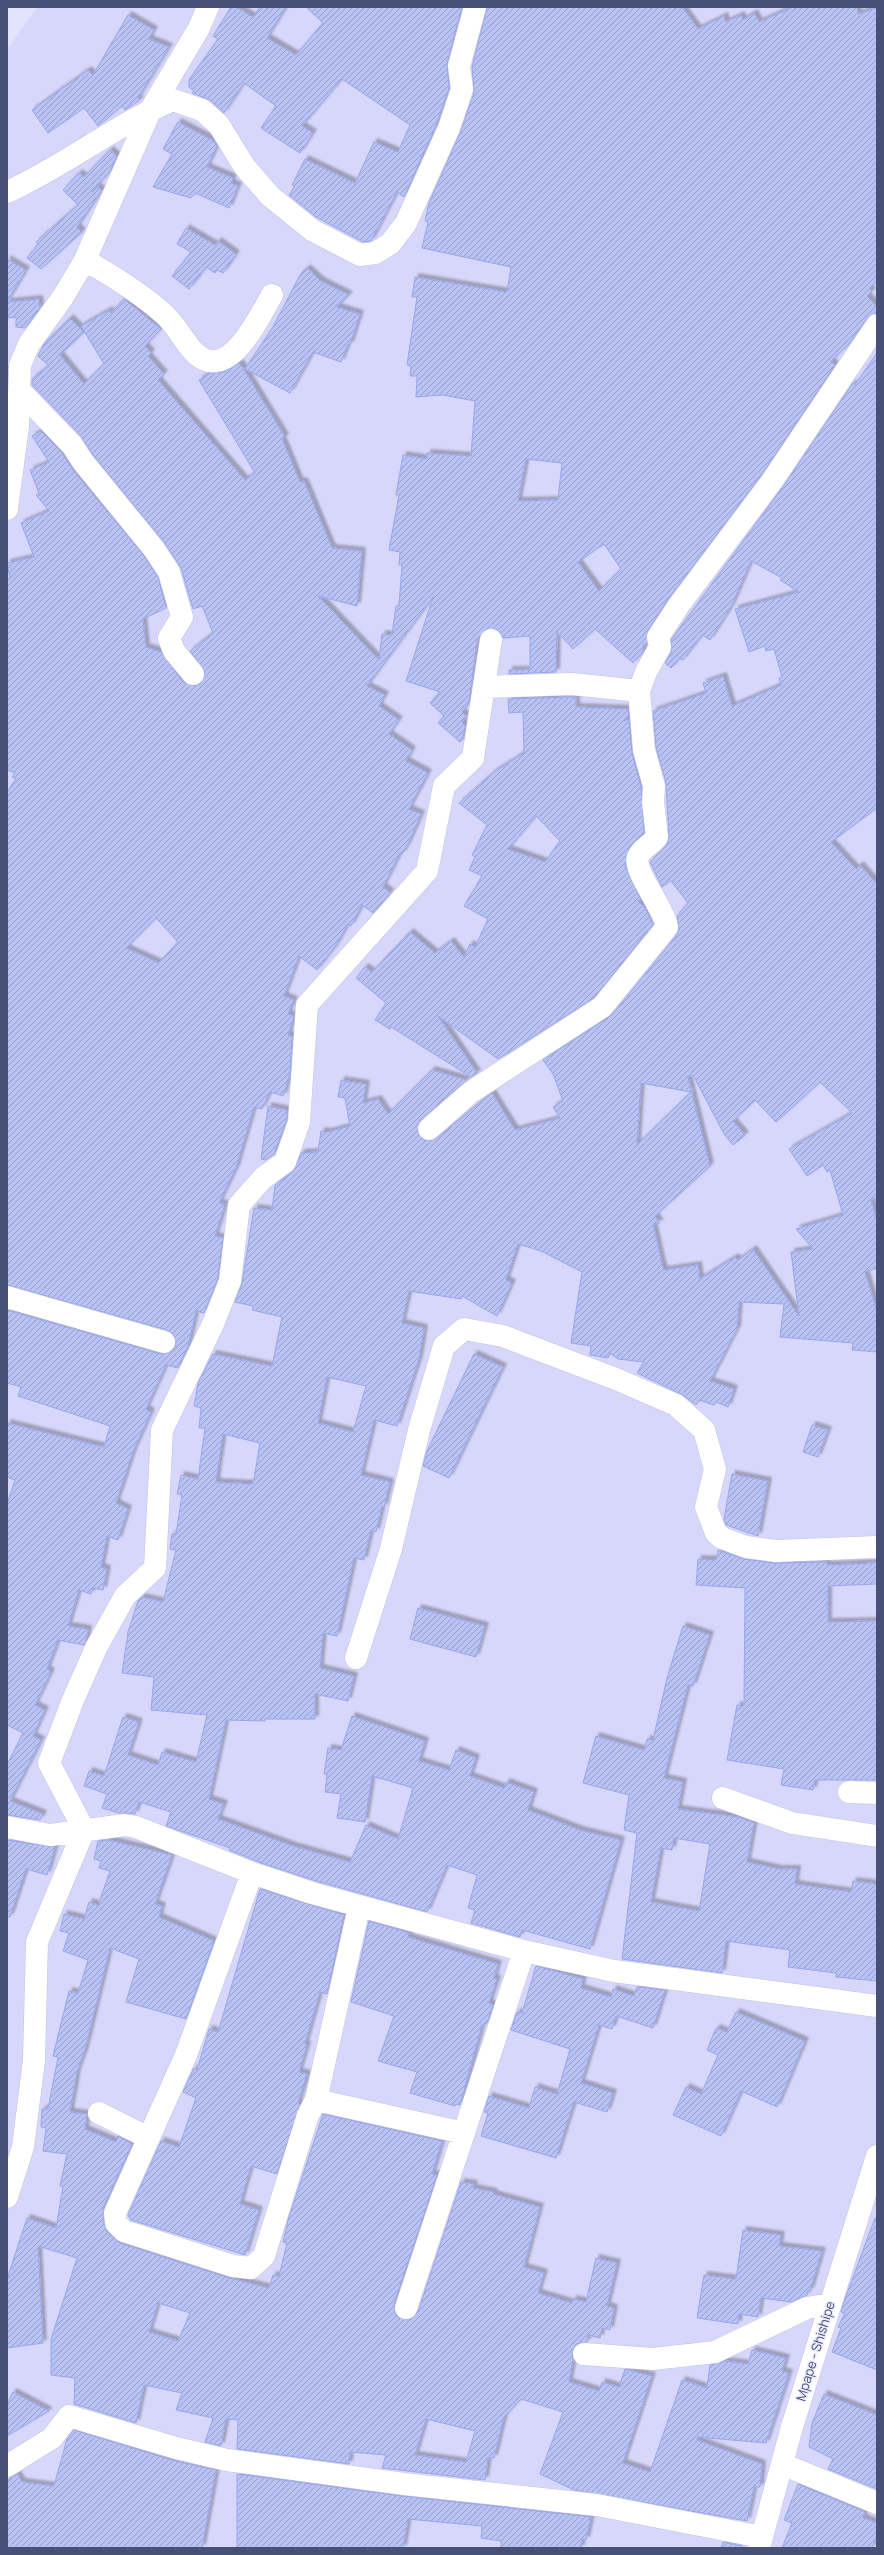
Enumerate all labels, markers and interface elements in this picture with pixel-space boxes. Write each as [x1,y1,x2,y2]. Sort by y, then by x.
street label: Mpape - Shishipe [791,2299,839,2403]

